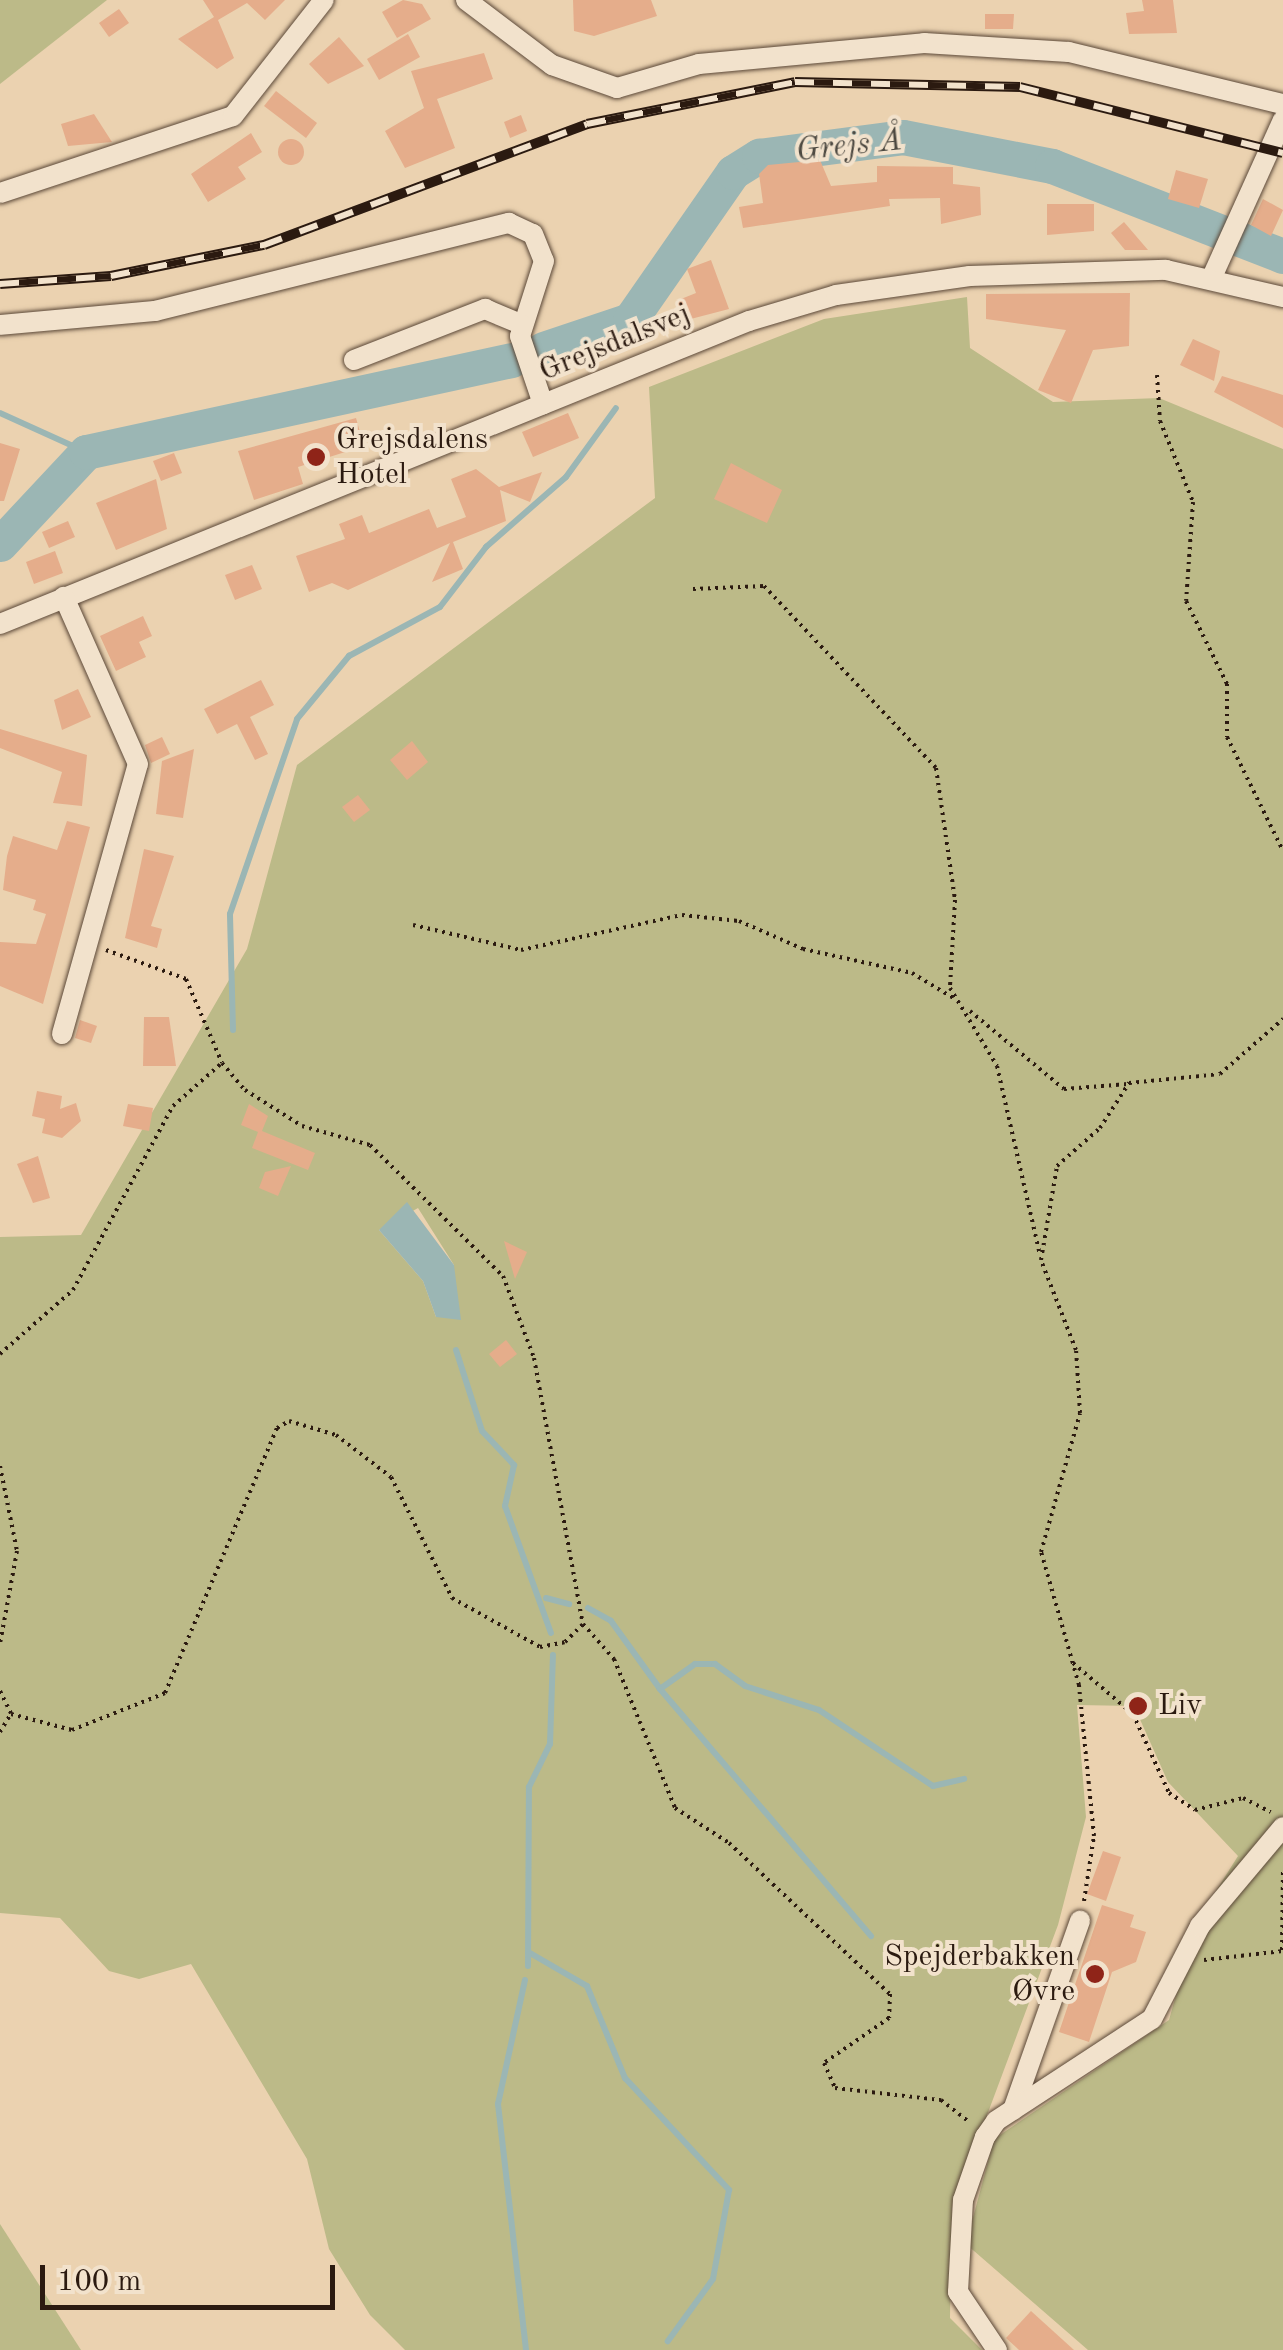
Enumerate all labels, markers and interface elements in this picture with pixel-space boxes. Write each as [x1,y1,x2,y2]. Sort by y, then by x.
water label: Grejs Å [794,122,904,172]
street label: Grejsdalsvej [534,296,696,390]
place label: Grejsdalens Hotel [336,422,488,492]
marker: Grejsdalens Hotel [305,446,327,468]
place label: Liv [1158,1688,1202,1724]
marker: Liv [1127,1695,1149,1717]
place label: Spejderbakken Øvre [884,1939,1075,2010]
marker: Spejderbakken Øvre [1084,1963,1106,1985]
scale bar [45,2245,340,2307]
text: 100 m [57,2267,141,2297]

